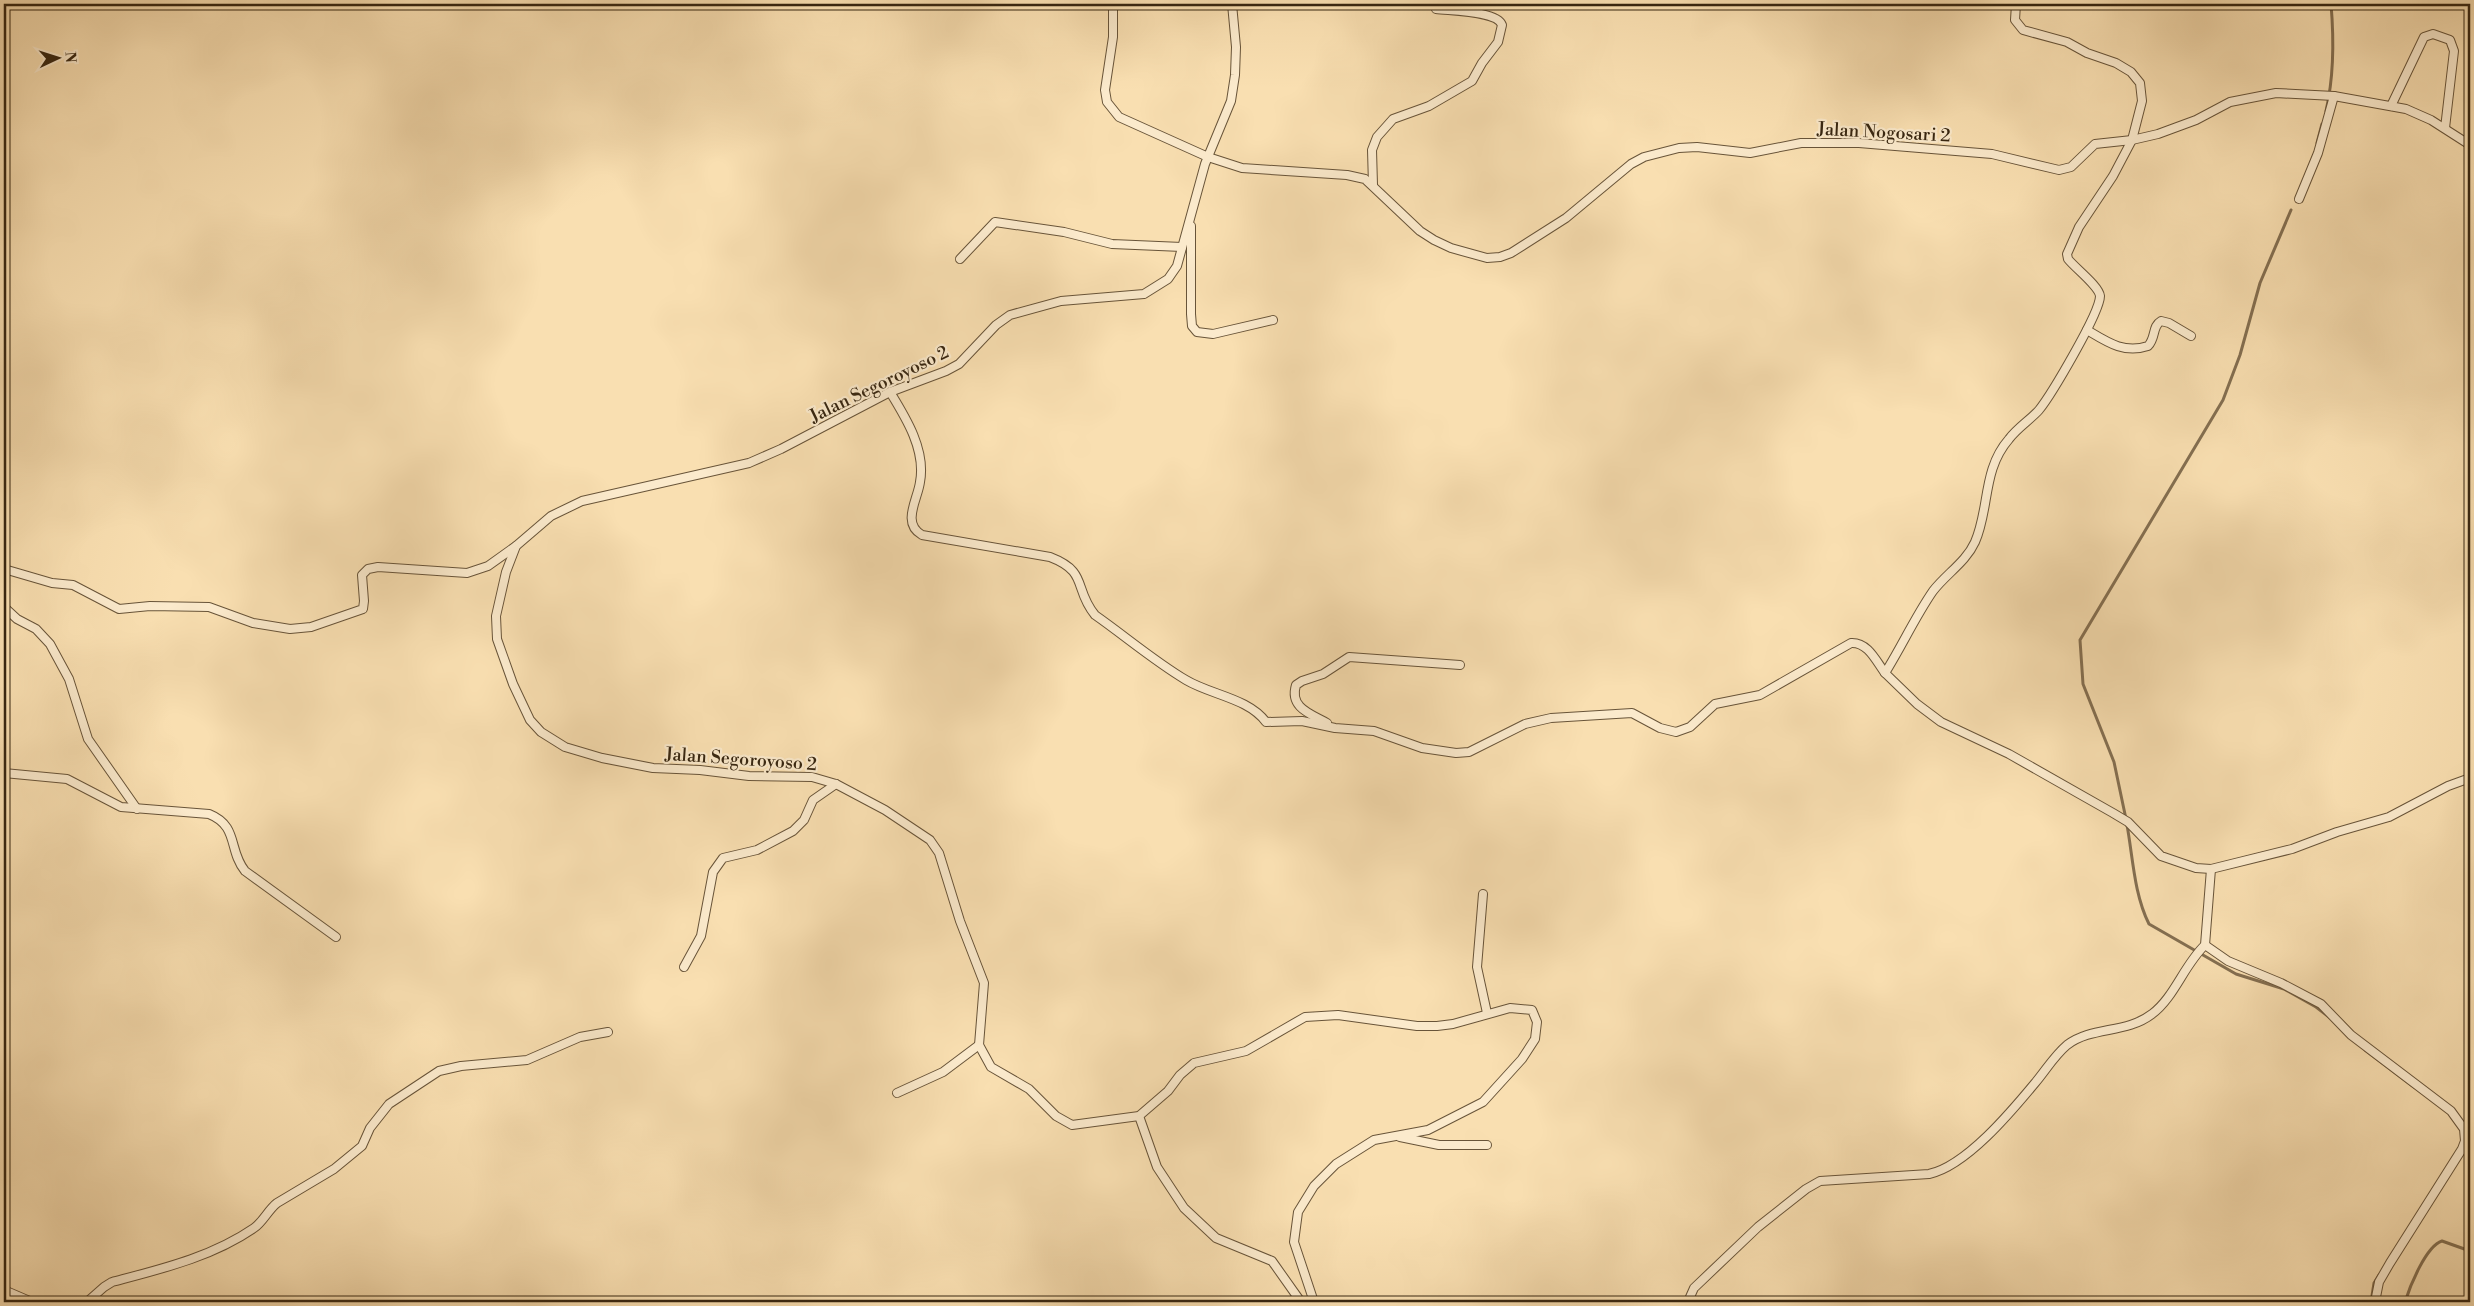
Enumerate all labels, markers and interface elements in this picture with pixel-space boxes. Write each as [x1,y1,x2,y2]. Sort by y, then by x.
north arrow [32,32,82,82]
text: N [61,51,79,63]
street label: Jalan Nogosari 2 [1816,117,1951,147]
street label: Jalan Segoroyoso 2 [805,341,953,429]
street label: Jalan Segoroyoso 2 [663,743,818,776]

